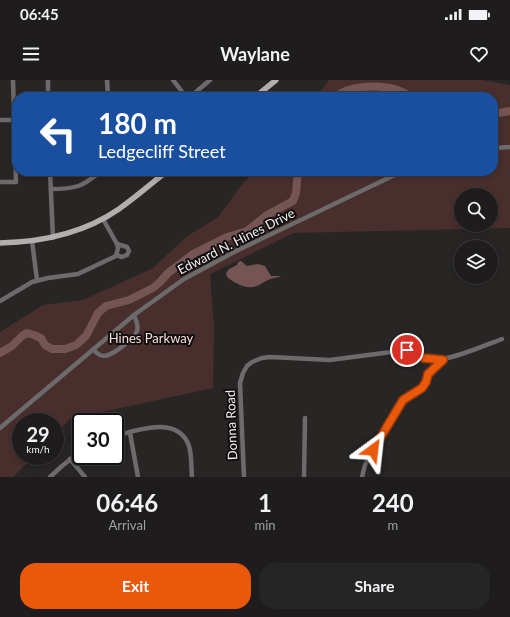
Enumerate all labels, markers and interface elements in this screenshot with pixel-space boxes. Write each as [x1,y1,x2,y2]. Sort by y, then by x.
text: 06:45 [20,5,59,23]
icon: menu [20,43,42,65]
text: Waylane [220,43,290,65]
icon: heart [468,43,490,65]
text: 180 m [98,106,177,140]
icon: left [32,108,84,160]
text: Ledgecliff Street [98,140,226,162]
map controls [454,188,498,284]
button: search [454,188,498,232]
street label: Edward N. Hines Drive [175,204,297,278]
button: layers [454,240,498,284]
park label: Hines Parkway [109,330,194,346]
pin [390,333,424,367]
icon: arrive [396,339,418,361]
street label: Donna Road [222,390,240,460]
speed limit sign: 30 [72,413,124,465]
text: 29 [26,422,50,446]
position arrow [352,429,394,471]
text: km/h [26,443,50,455]
text: 06:46 [96,488,158,517]
text: 1 [258,488,272,517]
text: 240 [372,488,414,517]
text: Arrival [109,517,146,533]
text: min [255,517,276,533]
text: m [387,517,398,533]
button: Exit [20,563,251,609]
button: Share [259,563,490,609]

